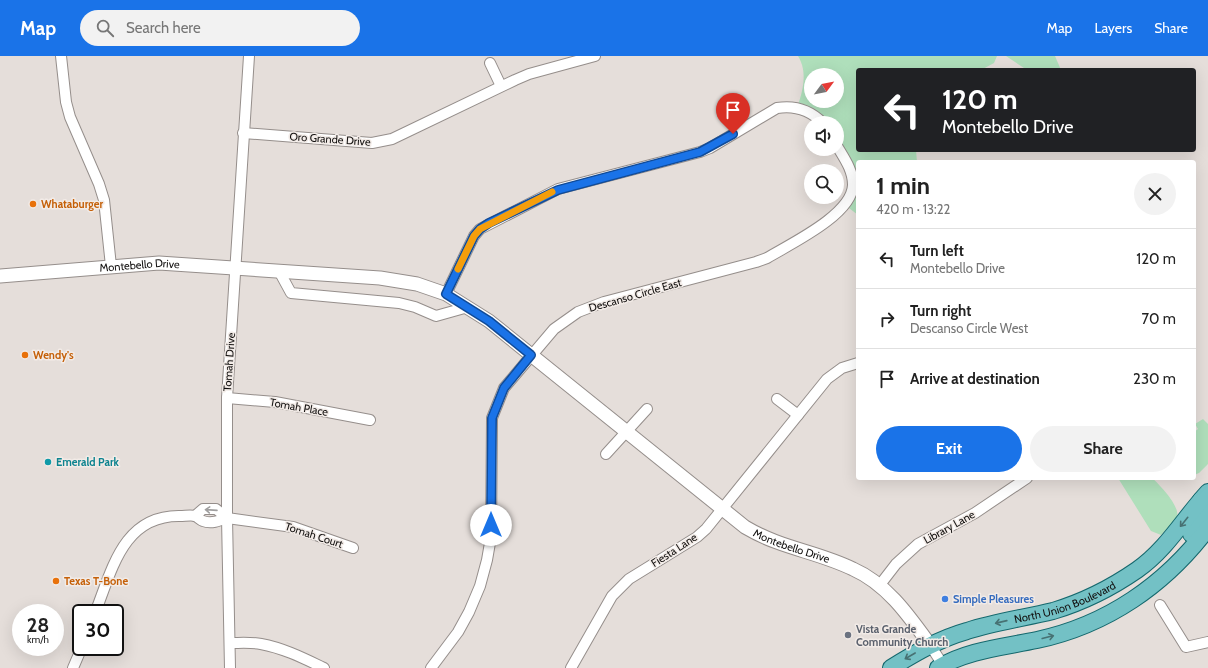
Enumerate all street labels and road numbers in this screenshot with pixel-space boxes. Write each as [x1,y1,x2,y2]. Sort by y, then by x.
street label: Oro Grande Drive [289,129,371,149]
street label: Montebello Drive [99,256,180,275]
street label: Descanso Circle East [587,275,683,315]
street label: Tomah Drive [220,332,238,392]
street label: Tomah Place [269,395,330,419]
street label: Library Lane [921,507,978,547]
street label: Tomah Court [283,519,345,551]
street label: Montebello Drive [751,526,832,566]
street label: Fiesta Lane [648,530,700,570]
street label: North Union Boulevard [1013,578,1118,626]

